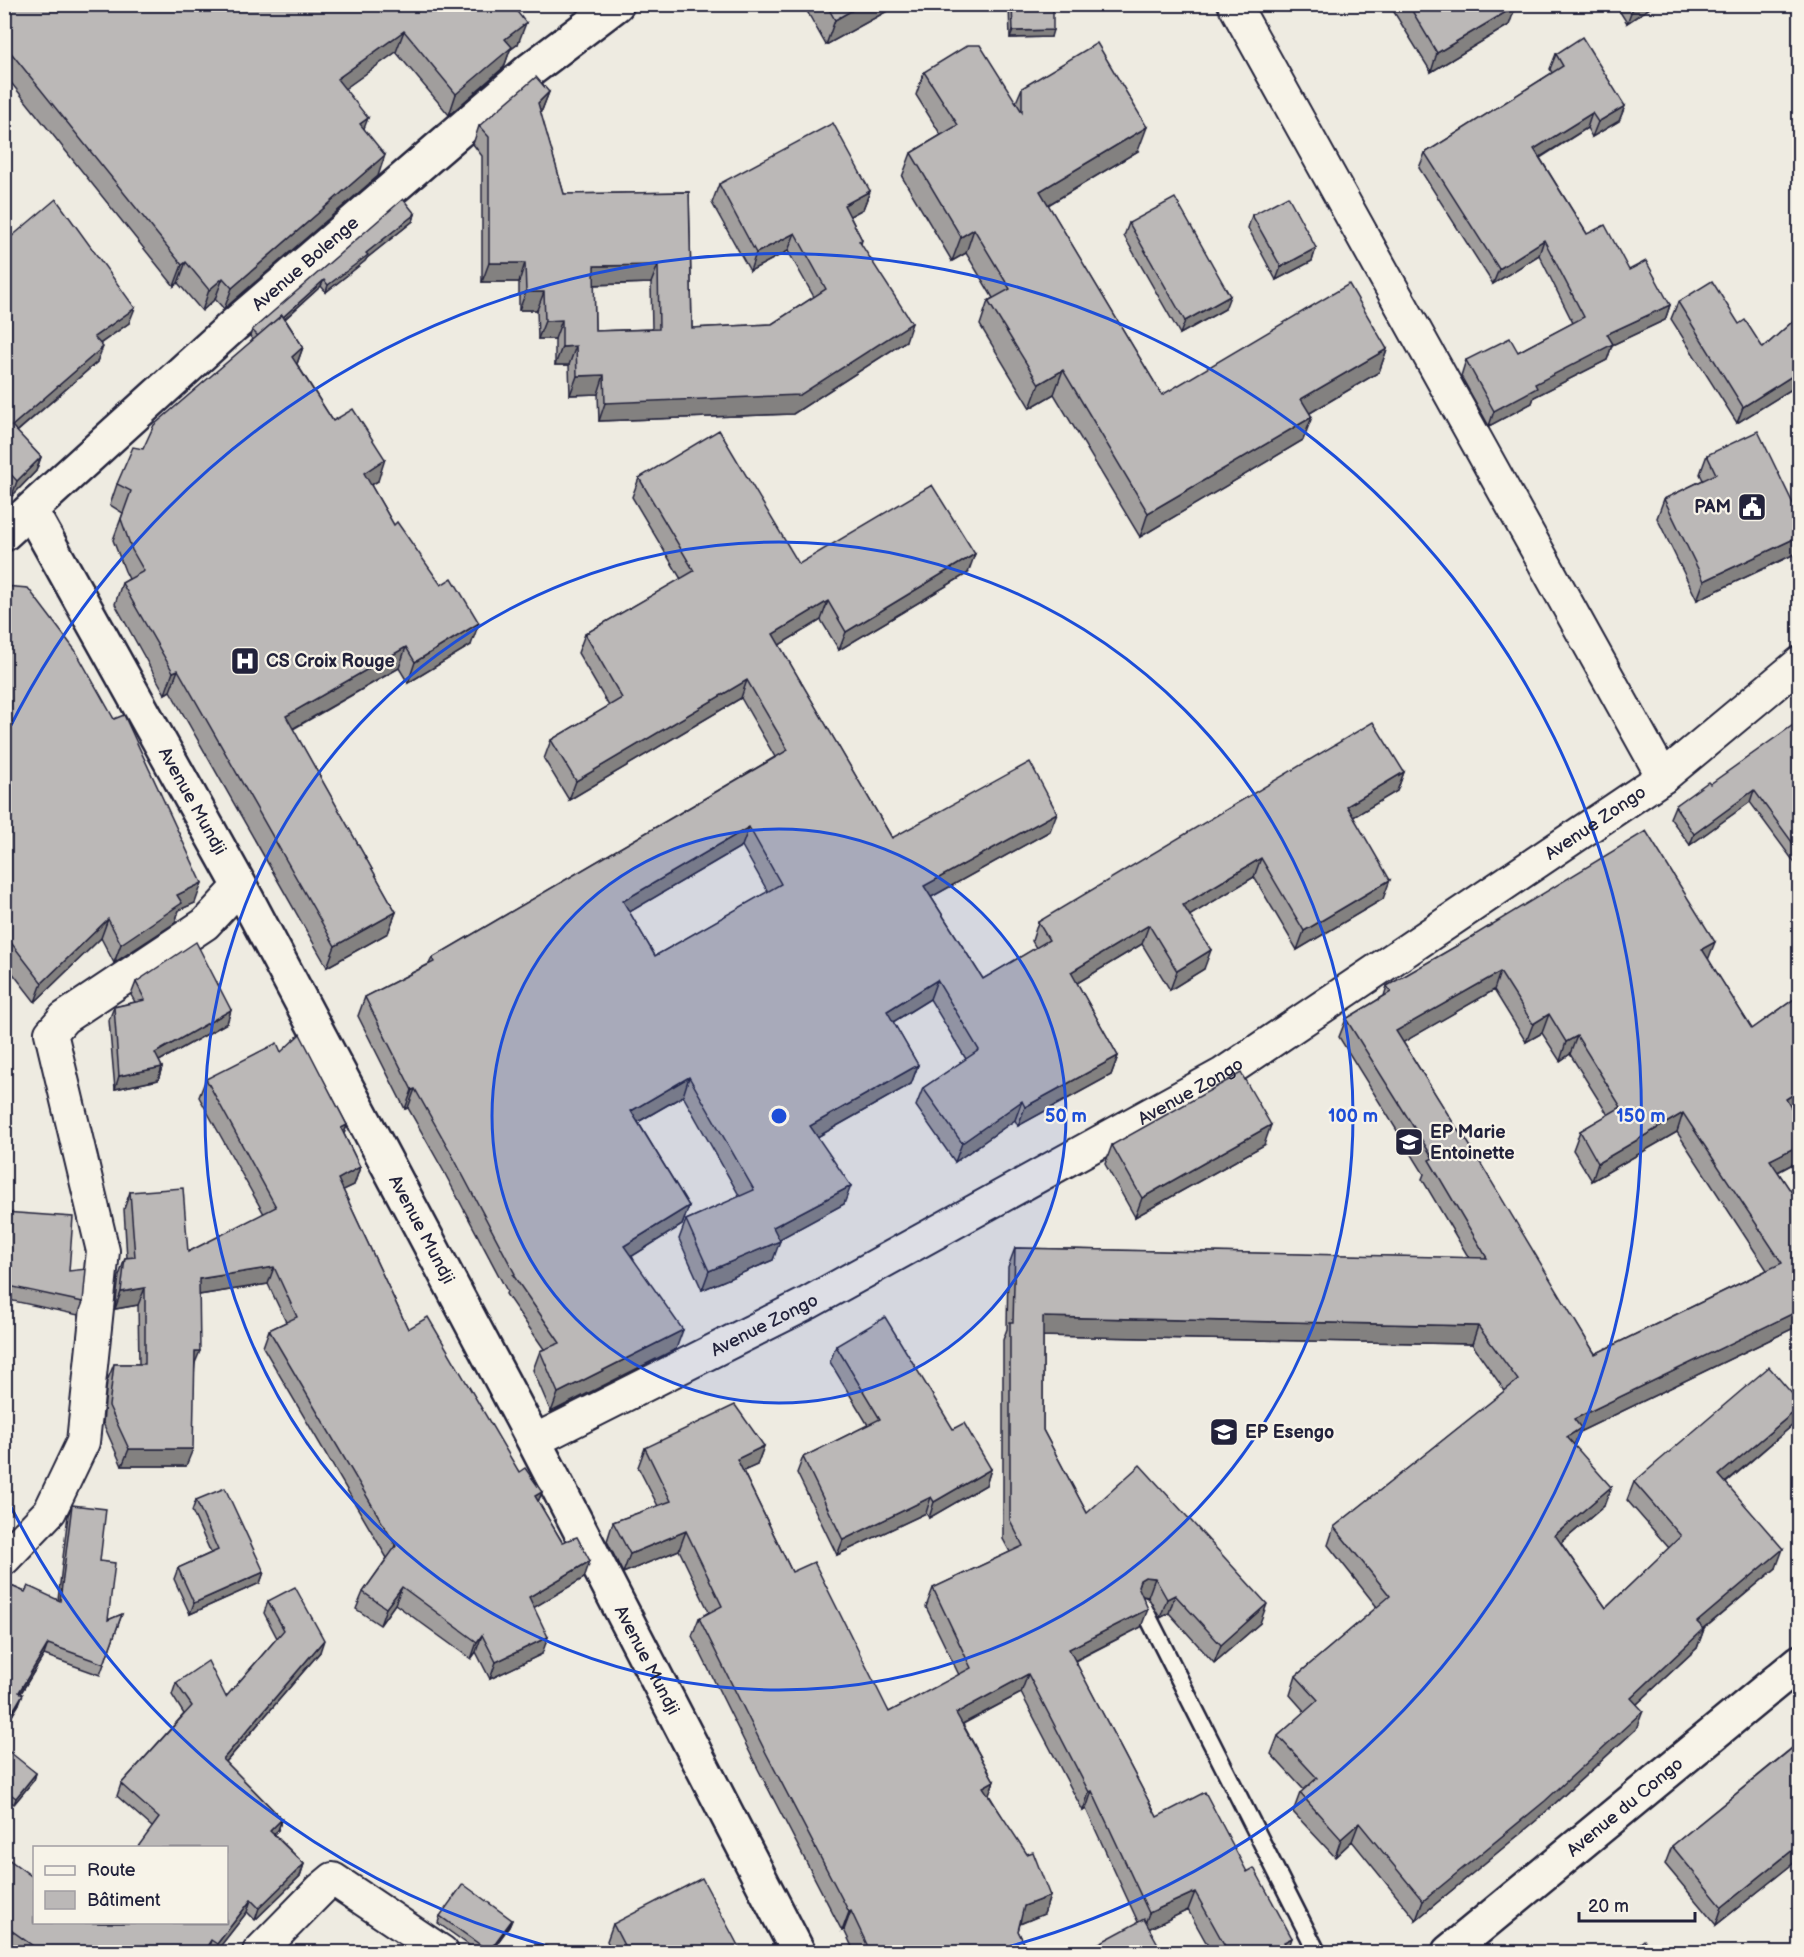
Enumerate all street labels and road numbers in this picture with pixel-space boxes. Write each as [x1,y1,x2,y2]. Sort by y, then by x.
street label: Avenue Bolenge [248,212,363,315]
street label: Avenue Mundji [154,744,231,859]
street label: Avenue Zongo [1541,782,1650,865]
street label: Avenue Zongo [1135,1053,1247,1130]
street label: Avenue Mundji [384,1172,459,1288]
street label: Avenue Zongo [707,1289,822,1361]
street label: Avenue Mundji [610,1602,684,1718]
street label: Avenue du Congo [1563,1753,1687,1861]

